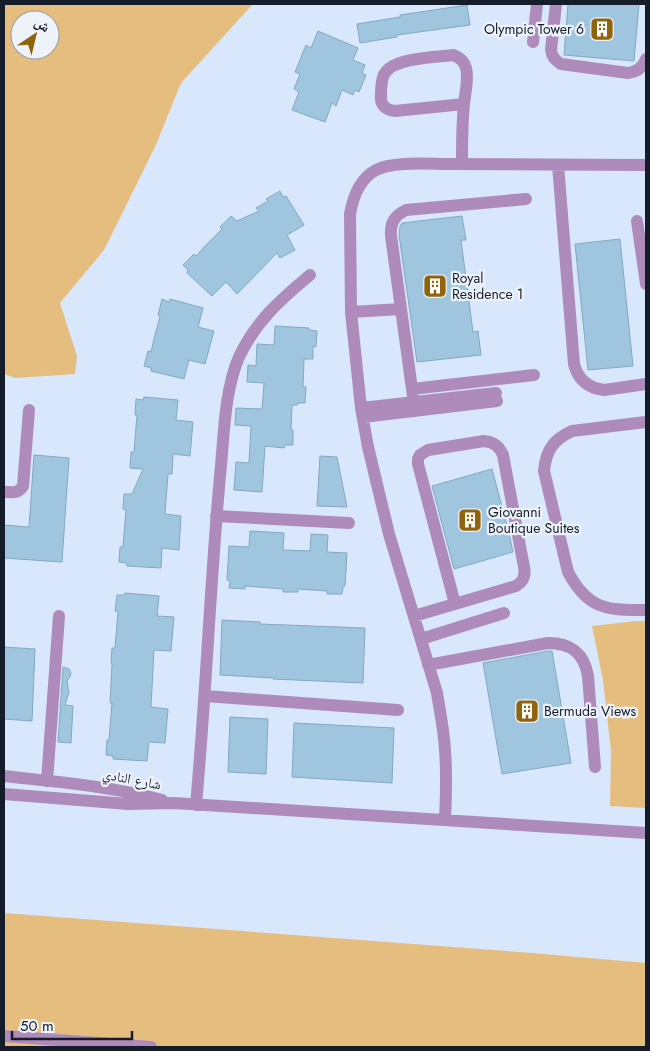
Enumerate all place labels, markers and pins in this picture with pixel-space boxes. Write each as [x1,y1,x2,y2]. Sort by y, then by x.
building icon: Olympic Tower 6 [589,16,615,42]
place label: Olympic Tower 6 [484,19,584,39]
place label: Royal Residence 1 [452,268,523,304]
building icon: Royal Residence 1 [422,273,448,299]
place label: Giovanni Boutique Suites [488,502,580,538]
building icon: Giovanni Boutique Suites [457,507,483,533]
building icon: Bermuda Views [514,698,540,724]
place label: Bermuda Views [544,701,636,721]

